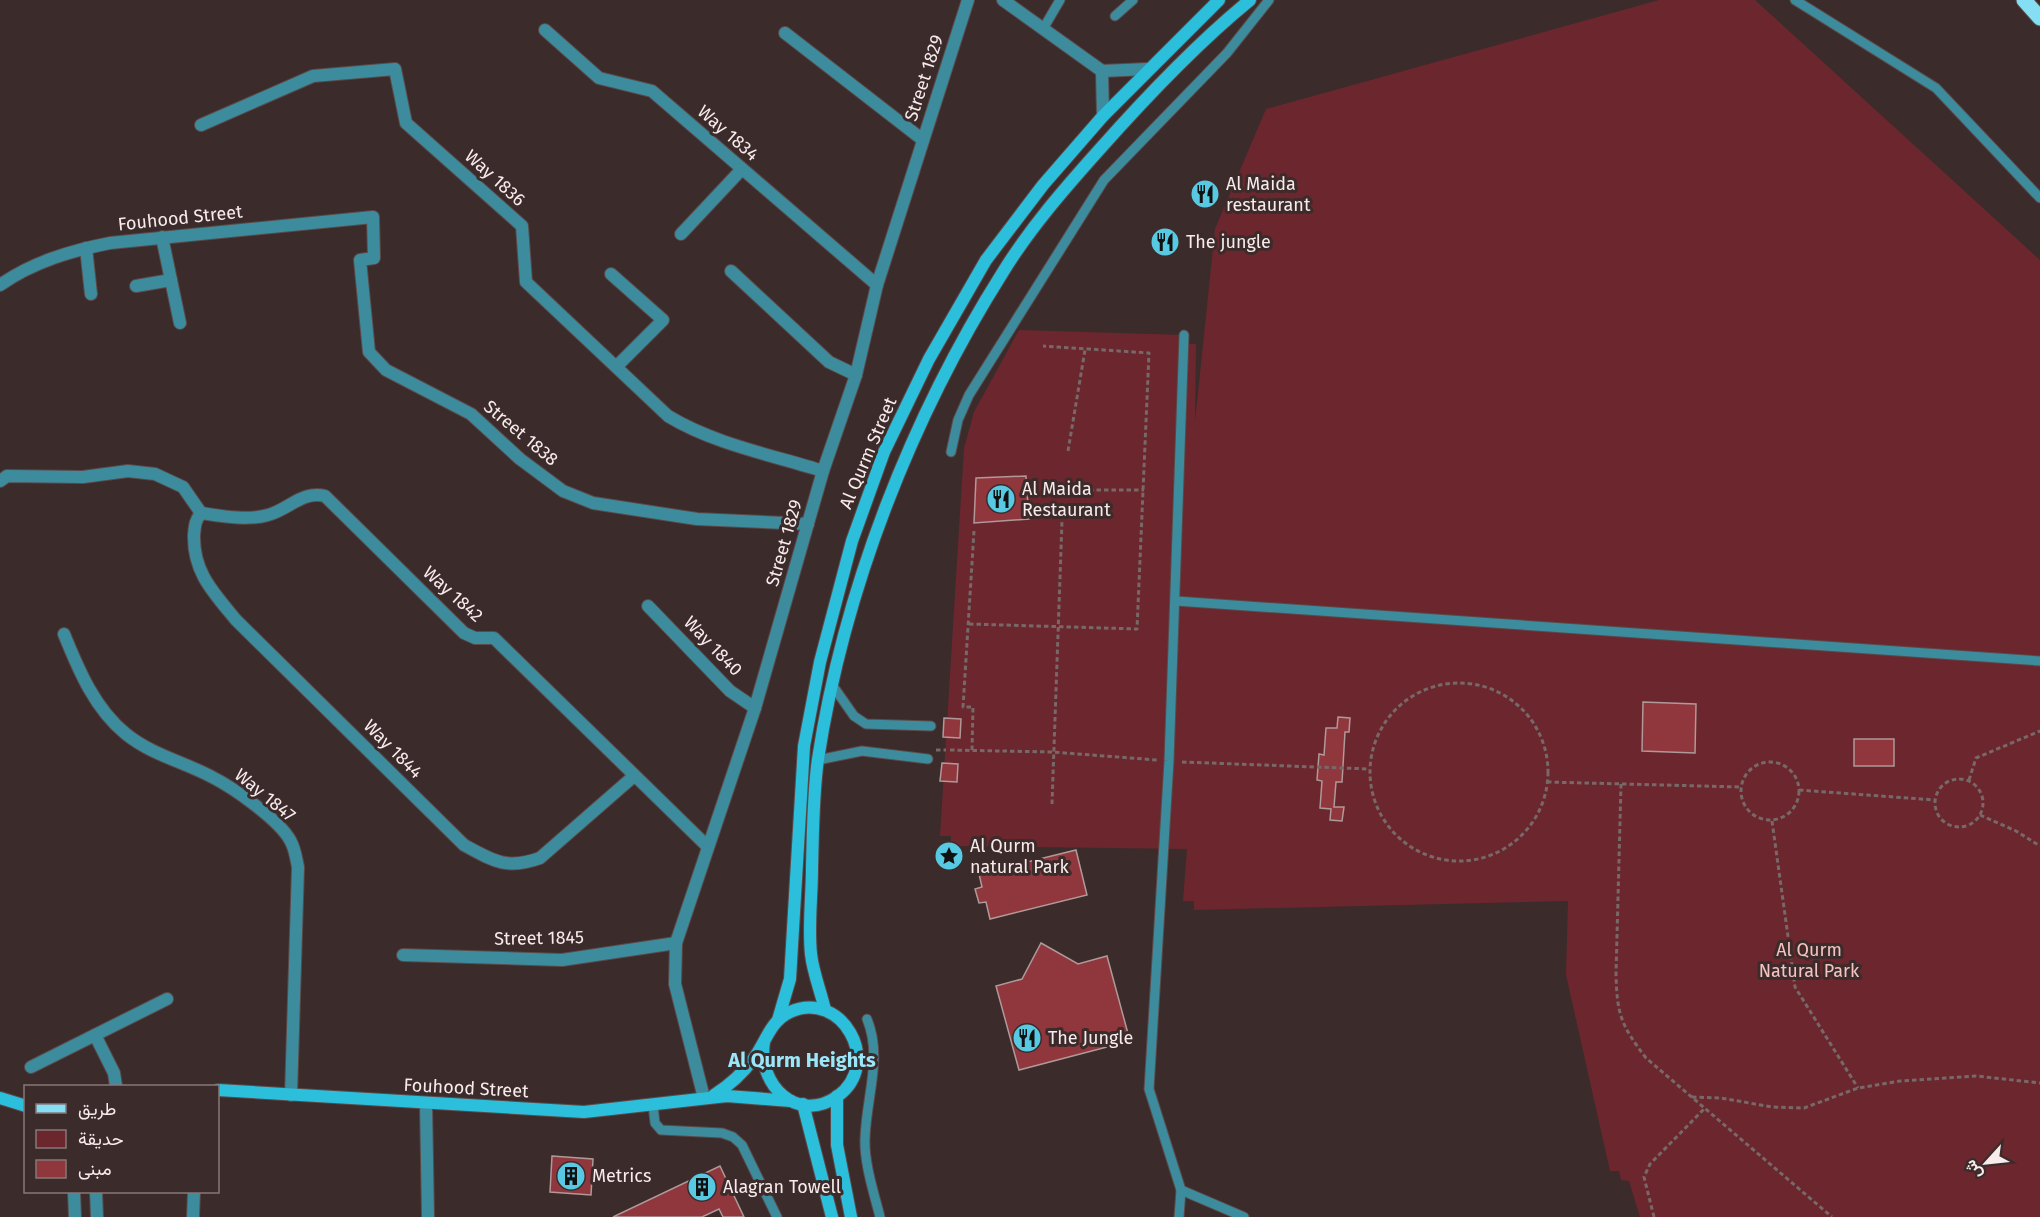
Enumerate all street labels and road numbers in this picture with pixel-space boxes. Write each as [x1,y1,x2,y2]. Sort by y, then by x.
street label: Street 1829 [900,32,948,124]
street label: Way 1834 [693,101,763,166]
street label: Way 1836 [460,145,530,211]
street label: Fouhood Street [117,200,244,235]
street label: Al Qurm Street [835,393,902,512]
street label: Street 1838 [479,396,563,470]
street label: Street 1829 [761,497,807,589]
street label: Way 1842 [418,561,488,627]
street label: Way 1840 [679,611,747,681]
street label: Way 1844 [359,715,427,783]
street label: Way 1847 [230,764,300,826]
street label: Street 1845 [494,926,584,950]
street label: Fouhood Street [403,1074,530,1102]

